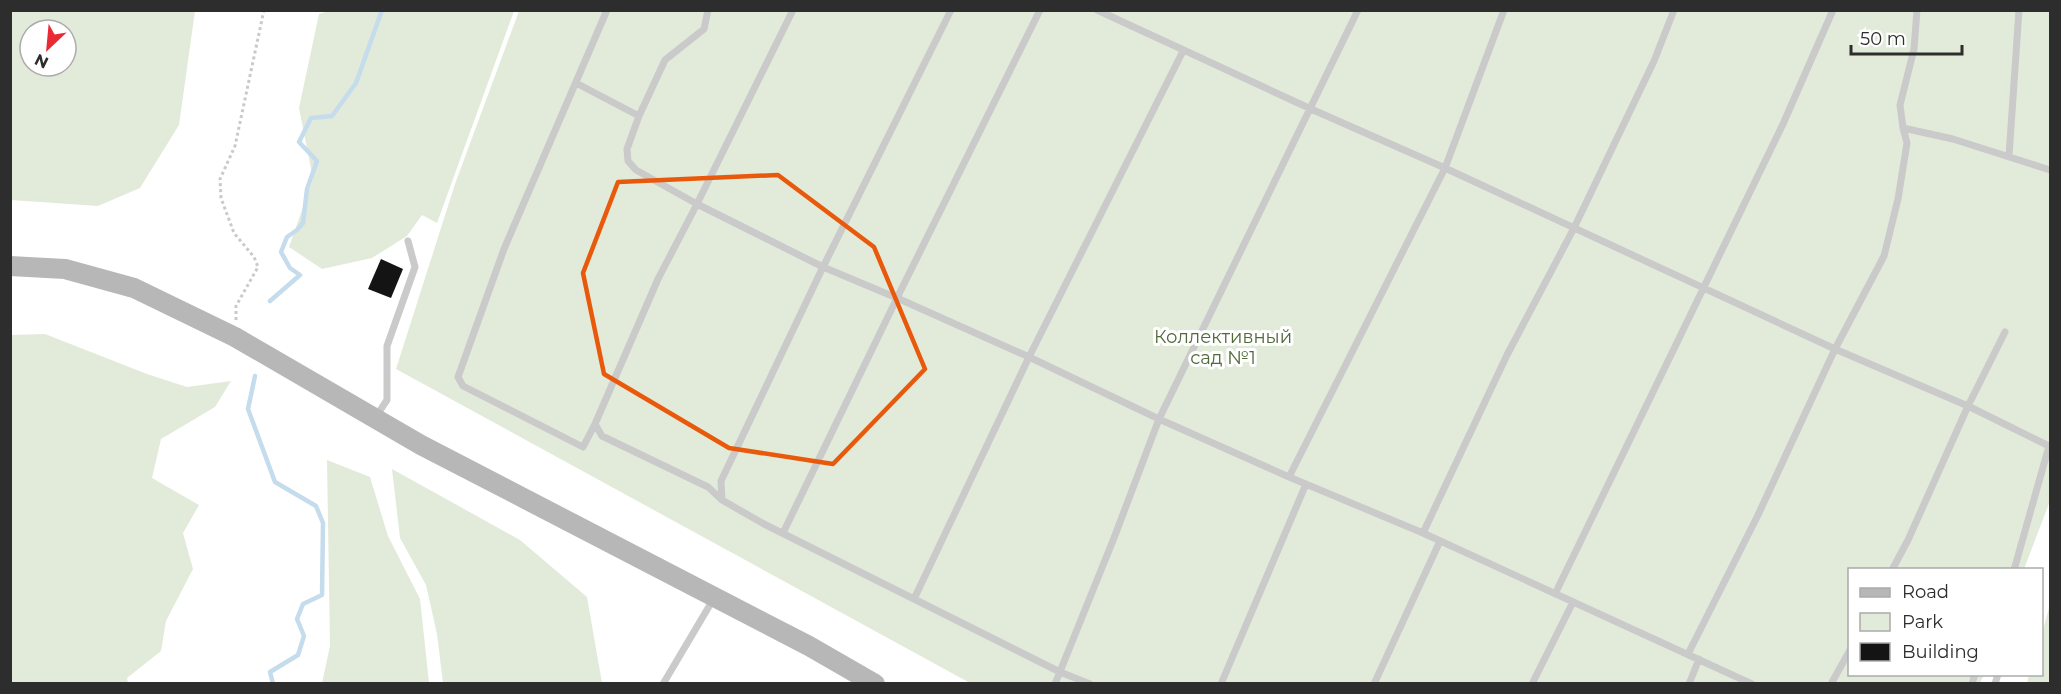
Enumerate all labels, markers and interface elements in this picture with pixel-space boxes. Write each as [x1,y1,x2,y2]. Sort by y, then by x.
north arrow [18,18,78,78]
scale bar [1851,18,1962,56]
text: 50 m [1860,28,1906,50]
text: N [32,50,52,72]
park label: Коллективный сад №1 [1154,326,1292,369]
legend [1848,568,2043,676]
text: Road [1902,581,1949,603]
text: Park [1902,611,1943,633]
text: Building [1902,641,1979,663]

